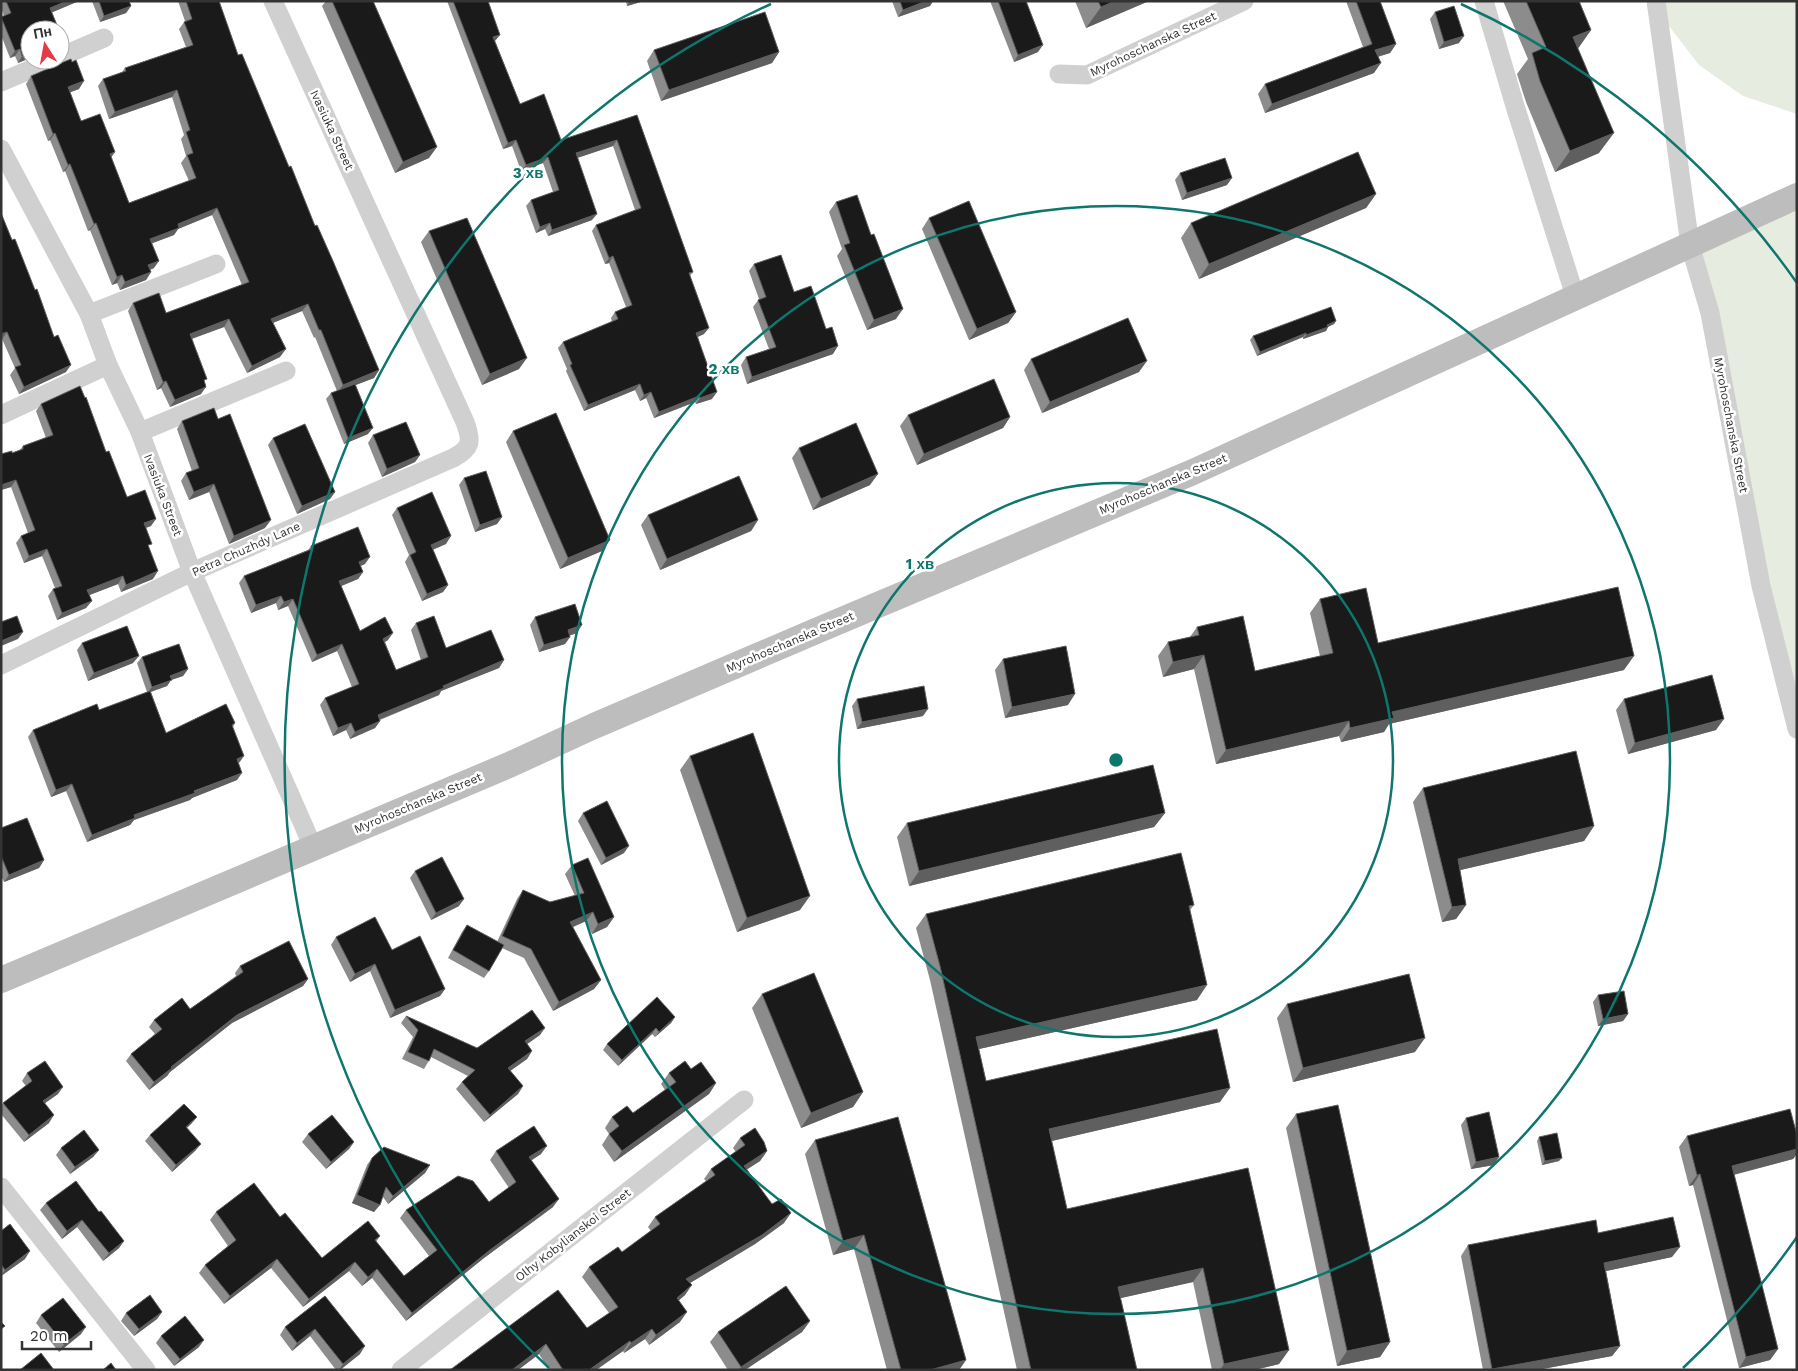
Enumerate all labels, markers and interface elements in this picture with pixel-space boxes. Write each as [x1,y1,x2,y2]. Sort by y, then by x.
street label: Myrohoschanska Street [1088,9,1218,79]
north arrow [20,20,70,70]
text: Пн [32,23,53,42]
street label: Ivasiuka Street [307,88,357,172]
text: 3 хв [513,164,543,182]
street label: Myrohoschanska Street [1711,356,1751,494]
text: 2 хв [709,360,739,378]
street label: Myrohoschanska Street [1097,451,1229,517]
street label: Ivasiuka Street [141,452,185,538]
street label: Petra Chuzhdy Lane [190,519,302,579]
text: 1 хв [906,555,934,573]
street label: Myrohoschanska Street [724,609,856,675]
centre of rings [1107,751,1125,769]
street label: Myrohoschanska Street [352,770,484,836]
street label: Olhy Kobylianskoi Street [513,1186,633,1284]
scale bar [22,1318,91,1350]
text: 20 m [30,1327,68,1345]

